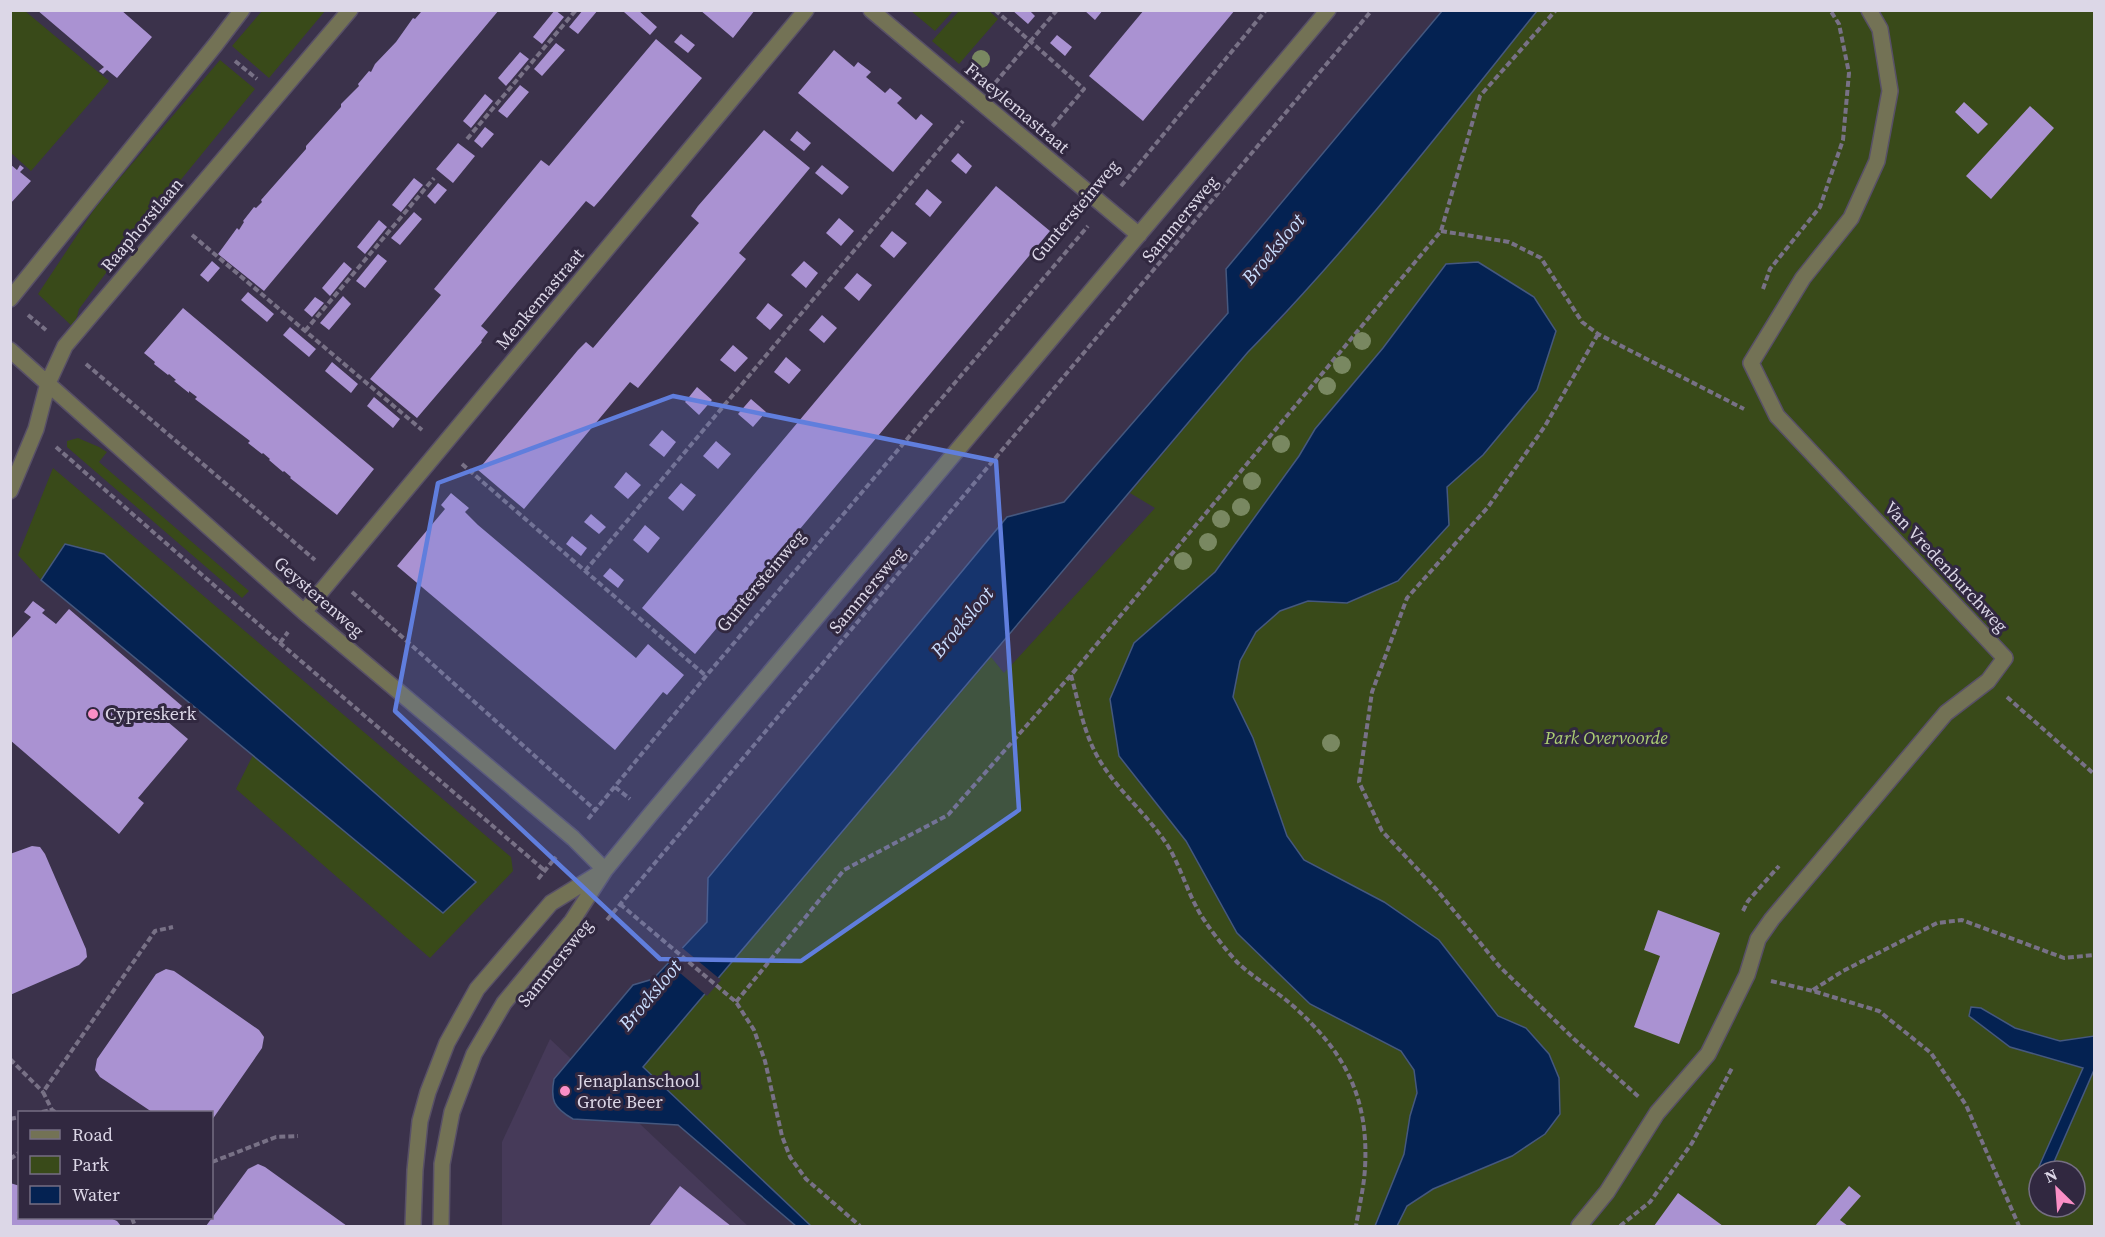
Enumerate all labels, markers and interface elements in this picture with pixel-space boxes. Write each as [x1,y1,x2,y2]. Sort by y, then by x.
street label: Fraeylemastraat [960,56,1075,159]
street label: Guntersteinweg [1024,154,1125,267]
street label: Sammersweg [1136,170,1224,268]
street label: Raaphorstlaan [95,172,189,277]
water label: Broeksloot [1234,206,1312,291]
street label: Menkemastraat [490,243,590,355]
street label: Van Vredenburchweg [1879,496,2014,638]
street label: Guntersteinweg [710,524,811,637]
street label: Sammersweg [823,541,911,639]
street label: Geysterenweg [269,550,370,643]
water label: Broeksloot [923,579,1001,664]
place label: Cypreskerk [105,701,196,726]
marker: Cypreskerk [86,707,100,721]
park label: Park Overvoorde [1544,725,1668,750]
street label: Sammersweg [511,913,598,1012]
water label: Broeksloot [611,952,689,1037]
place label: Jenaplanschool Grote Beer [576,1068,700,1114]
marker: Jenaplanschool Grote Beer [558,1084,572,1098]
legend [18,1111,213,1219]
text: Road [72,1122,113,1147]
text: Park [72,1152,109,1177]
north arrow [2027,1159,2087,1219]
text: N [2041,1163,2061,1188]
text: Water [72,1182,120,1207]

